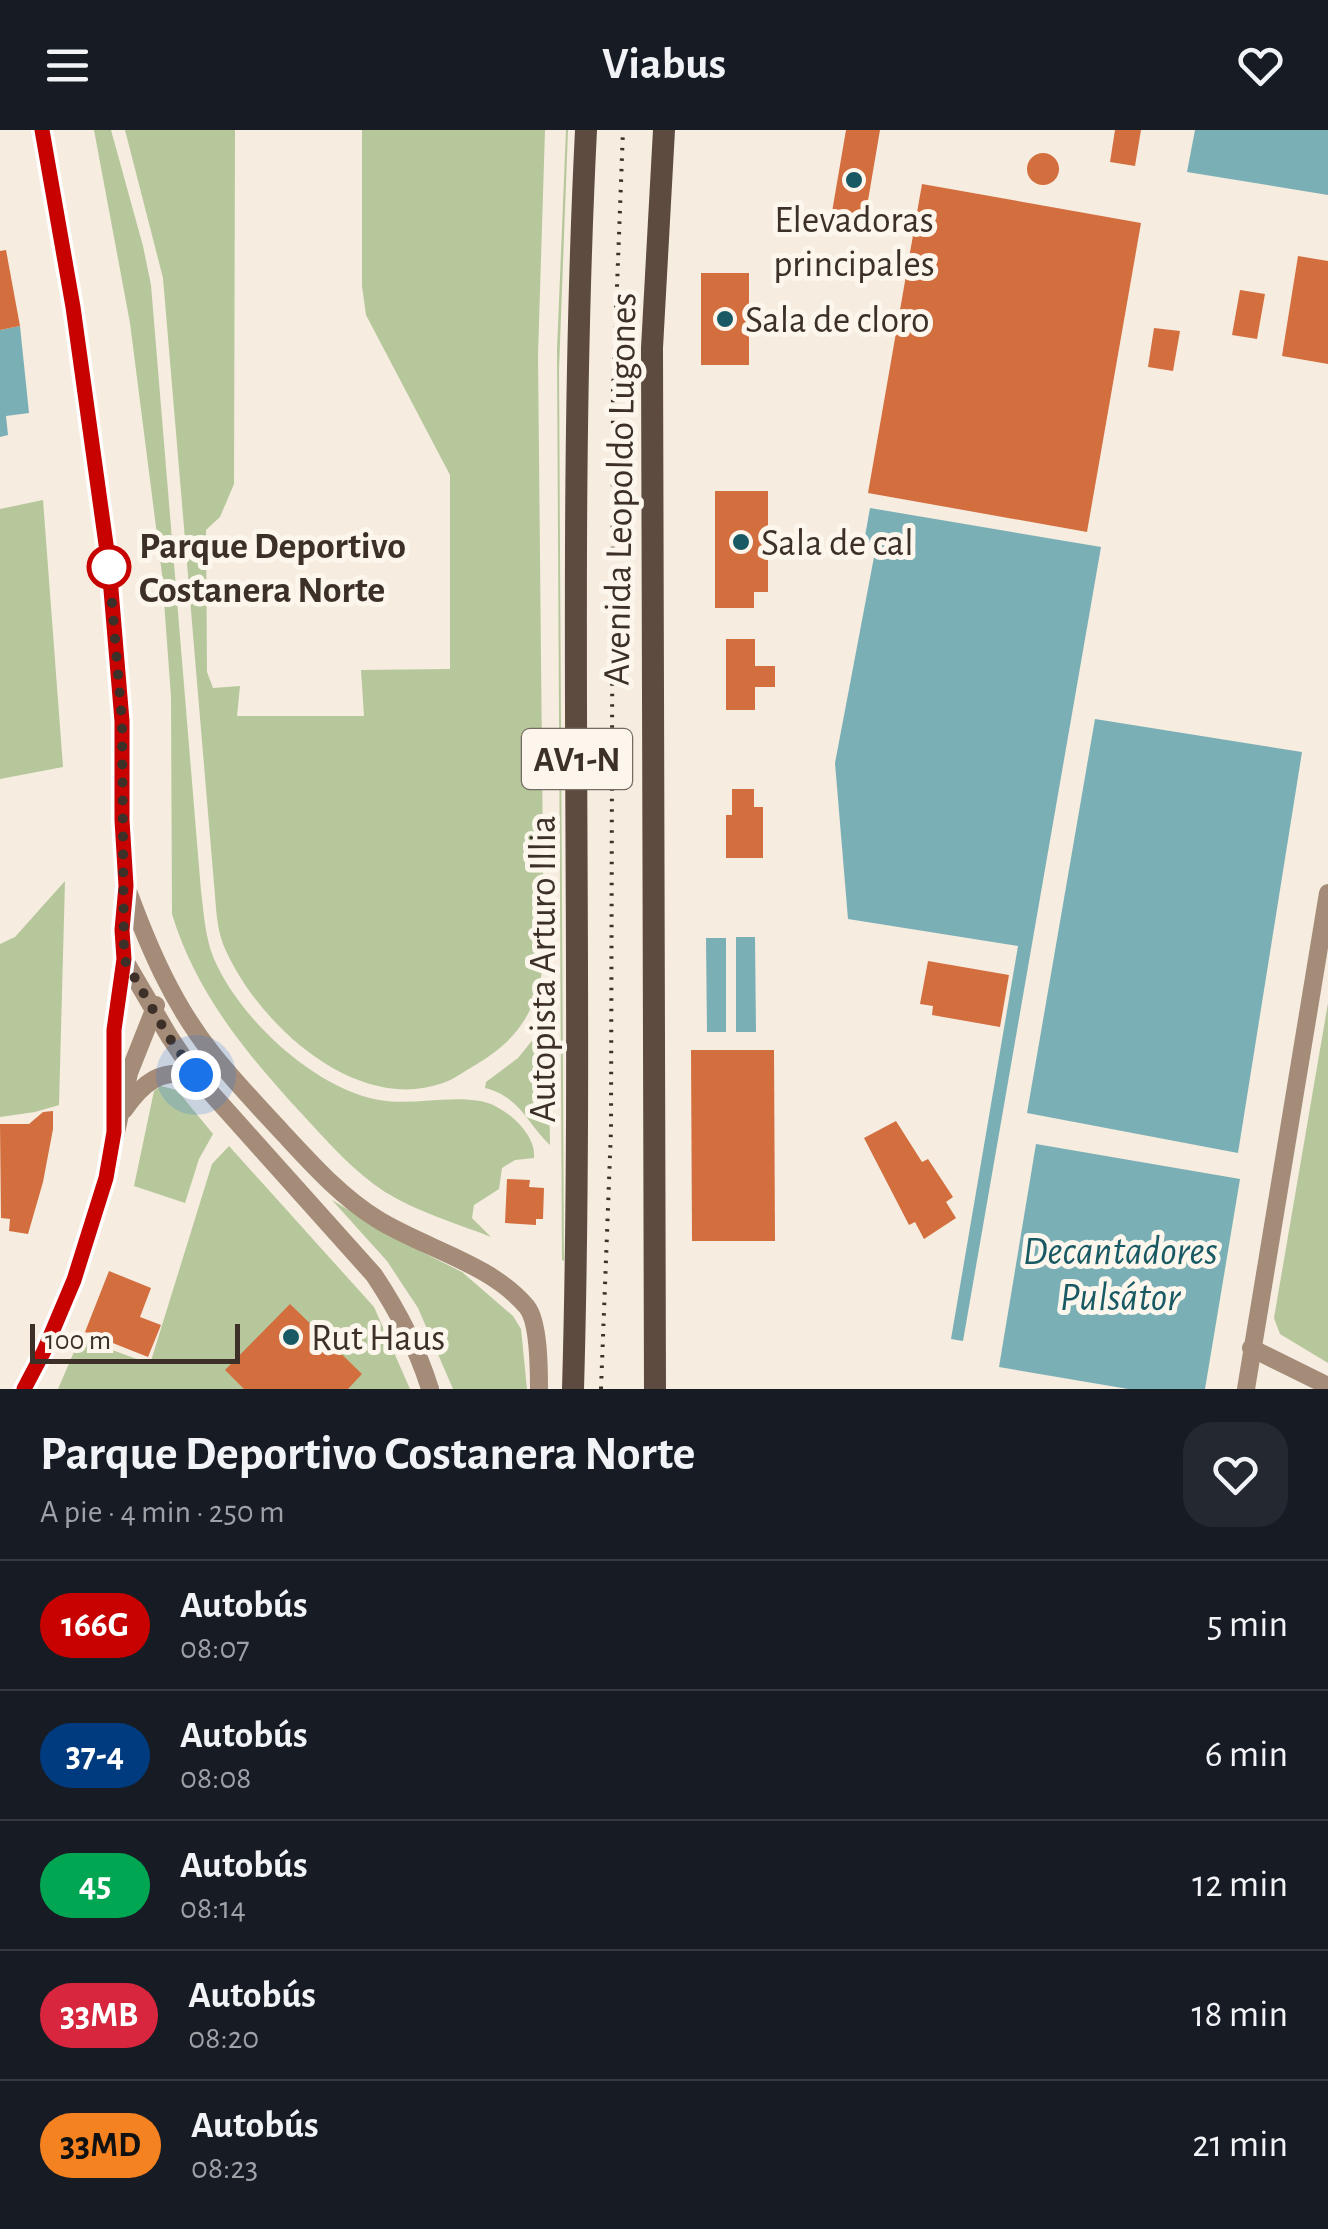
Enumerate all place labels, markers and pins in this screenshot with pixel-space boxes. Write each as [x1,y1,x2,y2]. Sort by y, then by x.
marker: Elevadoras principales [843,169,865,191]
place label: Elevadoras principales [773,202,935,284]
place label: Sala de cloro [745,302,930,340]
marker: Sala de cloro [714,308,736,330]
place label: Sala de cal [761,525,914,563]
place label: Parque Deportivo Costanera Norte [139,528,406,610]
marker: Sala de cal [730,531,752,553]
marker: Parque Deportivo Costanera Norte [88,546,130,588]
place label: Rut Haus [311,1320,445,1358]
marker: Rut Haus [280,1326,302,1348]

